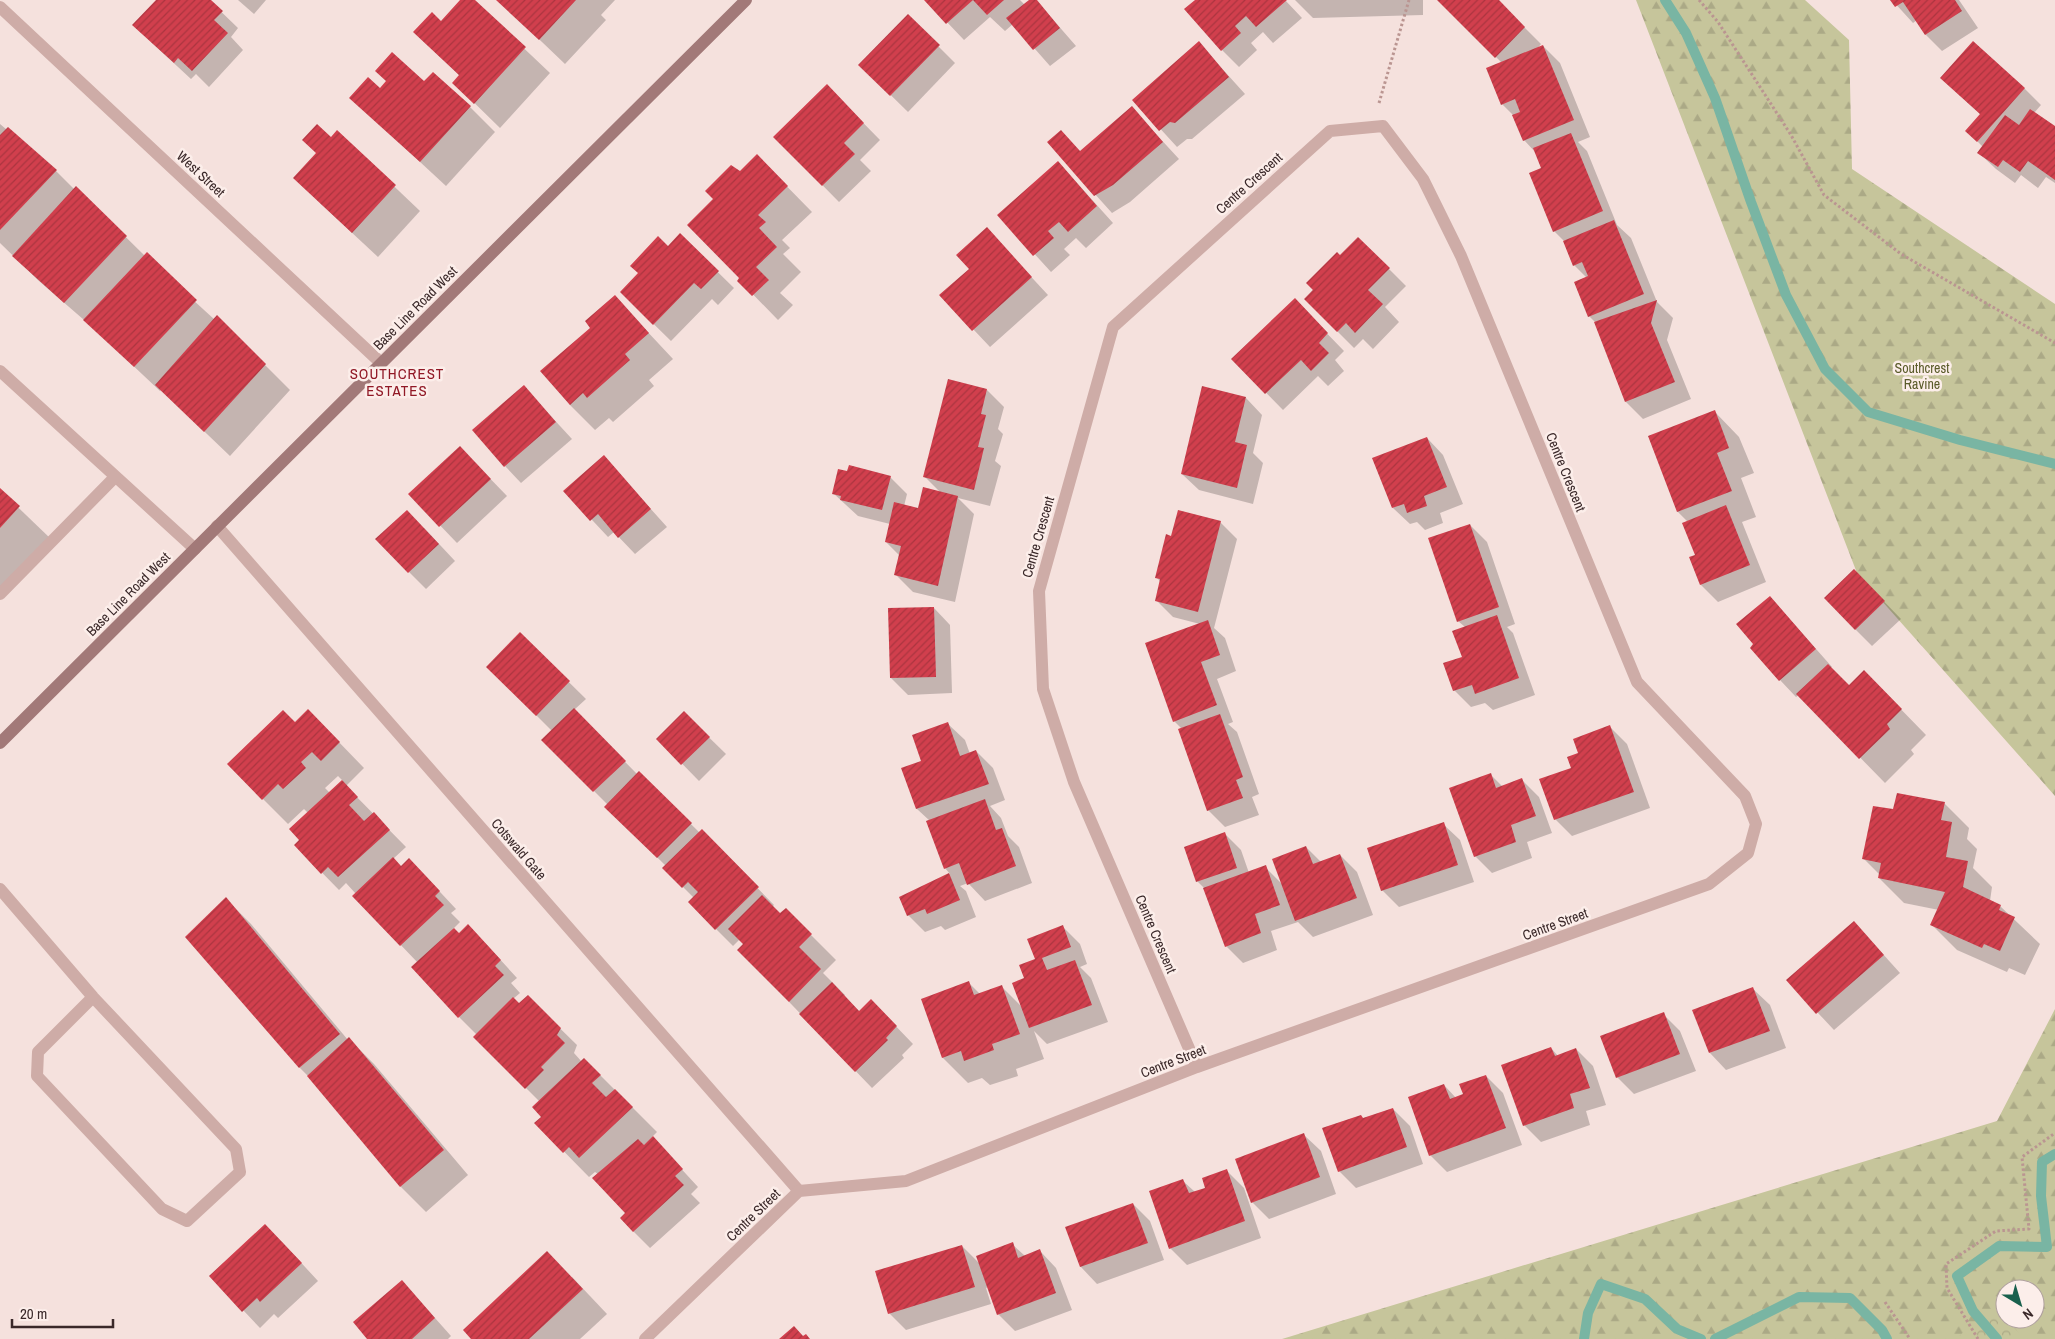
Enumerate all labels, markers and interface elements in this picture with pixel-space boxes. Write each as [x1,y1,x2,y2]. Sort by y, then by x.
street label: West Street [173,147,229,201]
street label: Centre Crescent [1212,148,1286,218]
street label: Base Line Road West [369,262,461,354]
park label: Southcrest Ravine [1895,359,1949,393]
district label: SOUTHCREST ESTATES [350,363,444,401]
street label: Centre Crescent [1542,430,1590,514]
street label: Centre Crescent [1018,494,1058,580]
street label: Base Line Road West [82,548,174,640]
street label: Cotswald Gate [488,815,550,883]
street label: Centre Crescent [1131,892,1181,976]
street label: Centre Street [1520,904,1590,944]
street label: Centre Street [1138,1040,1208,1082]
street label: Centre Street [722,1185,784,1245]
north arrow [1995,1279,2045,1329]
scale bar [12,1296,114,1328]
text: 20 m [20,1303,47,1324]
text: N [2019,1305,2037,1324]

